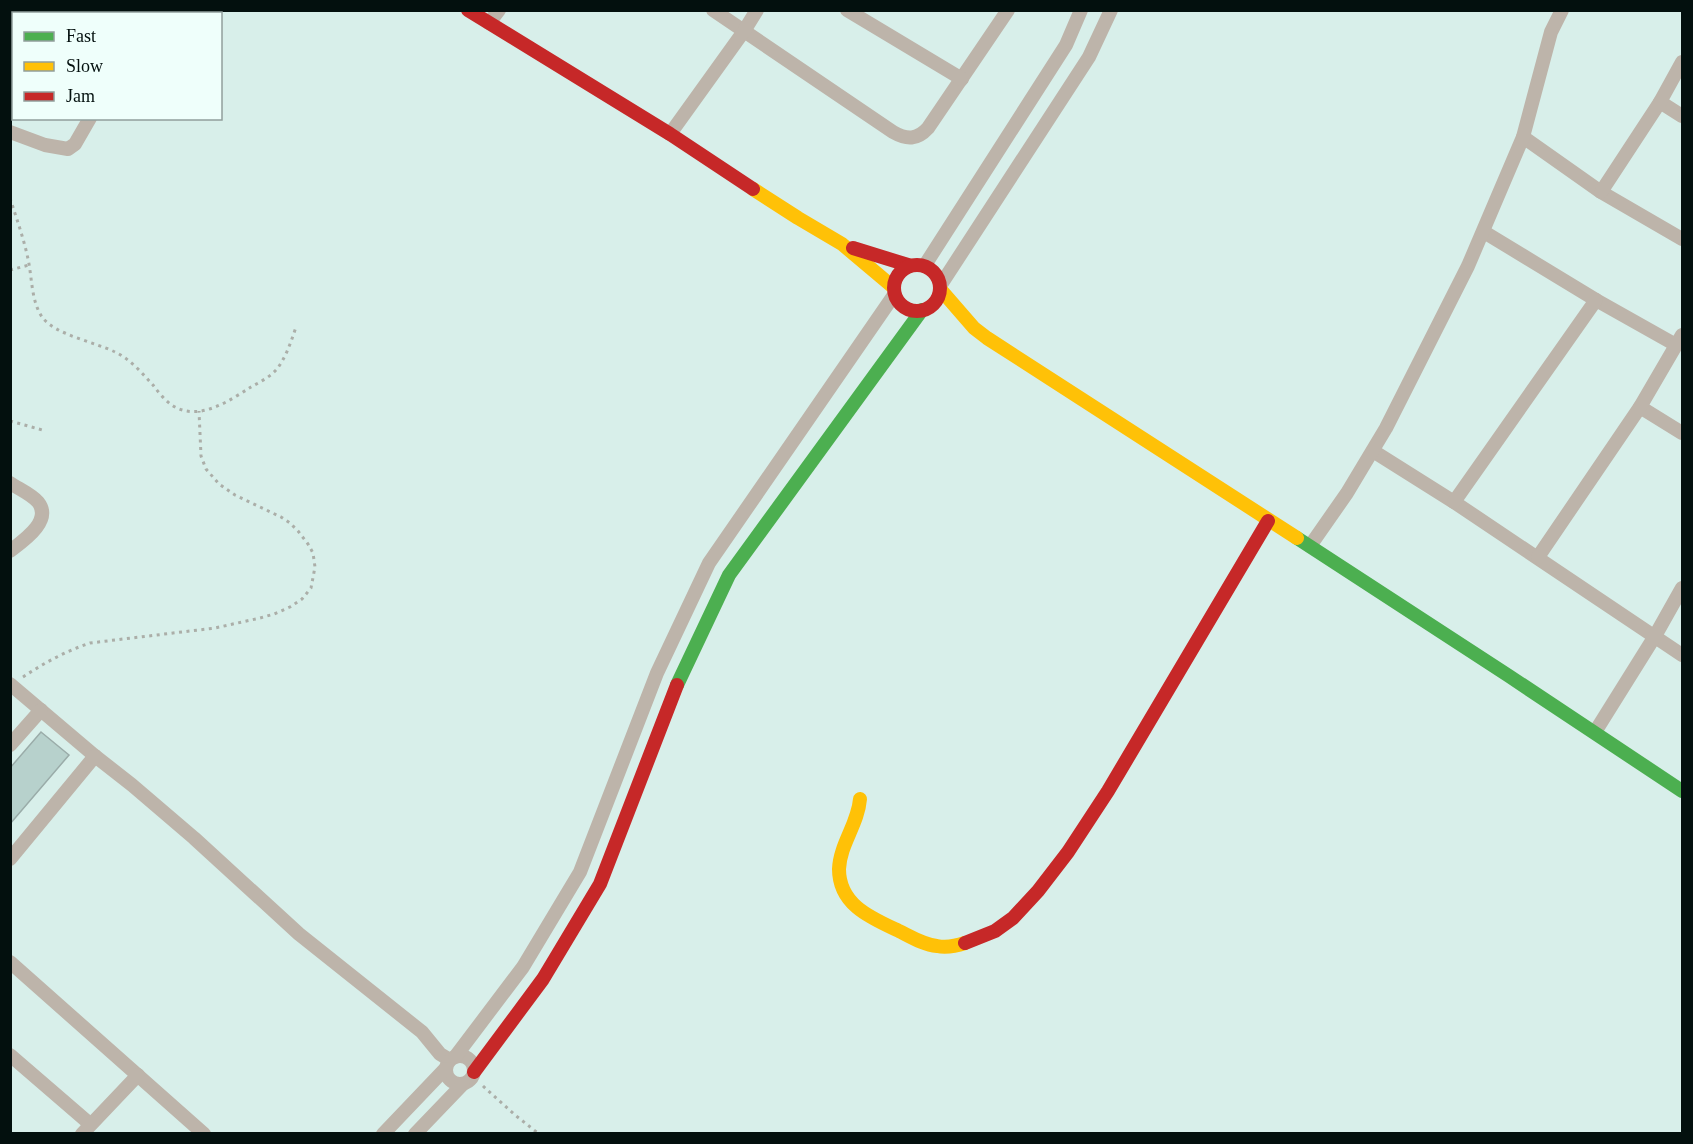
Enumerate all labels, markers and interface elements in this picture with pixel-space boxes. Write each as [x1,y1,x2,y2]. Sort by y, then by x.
legend [12,12,222,120]
text: Fast [66,26,96,46]
text: Slow [66,56,103,76]
text: Jam [66,86,95,106]

